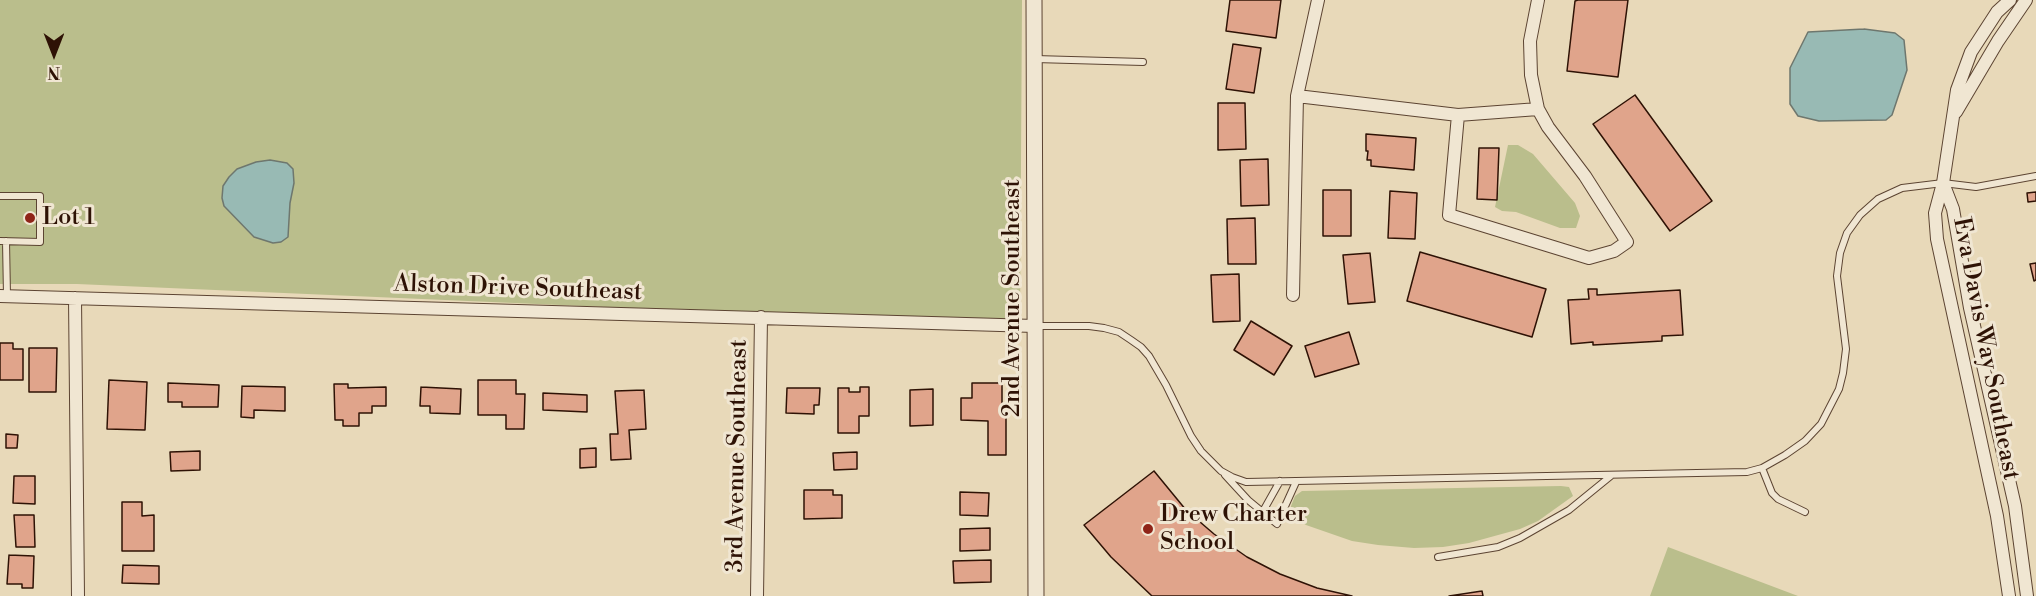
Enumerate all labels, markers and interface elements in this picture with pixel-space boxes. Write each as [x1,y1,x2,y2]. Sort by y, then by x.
north arrow [24,24,84,84]
text: N [48,62,60,82]
street label: 2nd Avenue Southeast [999,179,1027,417]
place label: Lot 1 [42,204,95,232]
marker: Lot 1 [23,211,37,225]
street label: Eva Davis Way Southeast [1945,215,2025,483]
street label: Alston Drive Southeast [393,270,643,308]
street label: 3rd Avenue Southeast [722,339,754,573]
place label: Drew Charter School [1160,501,1307,557]
marker: Drew Charter School [1141,522,1155,536]

